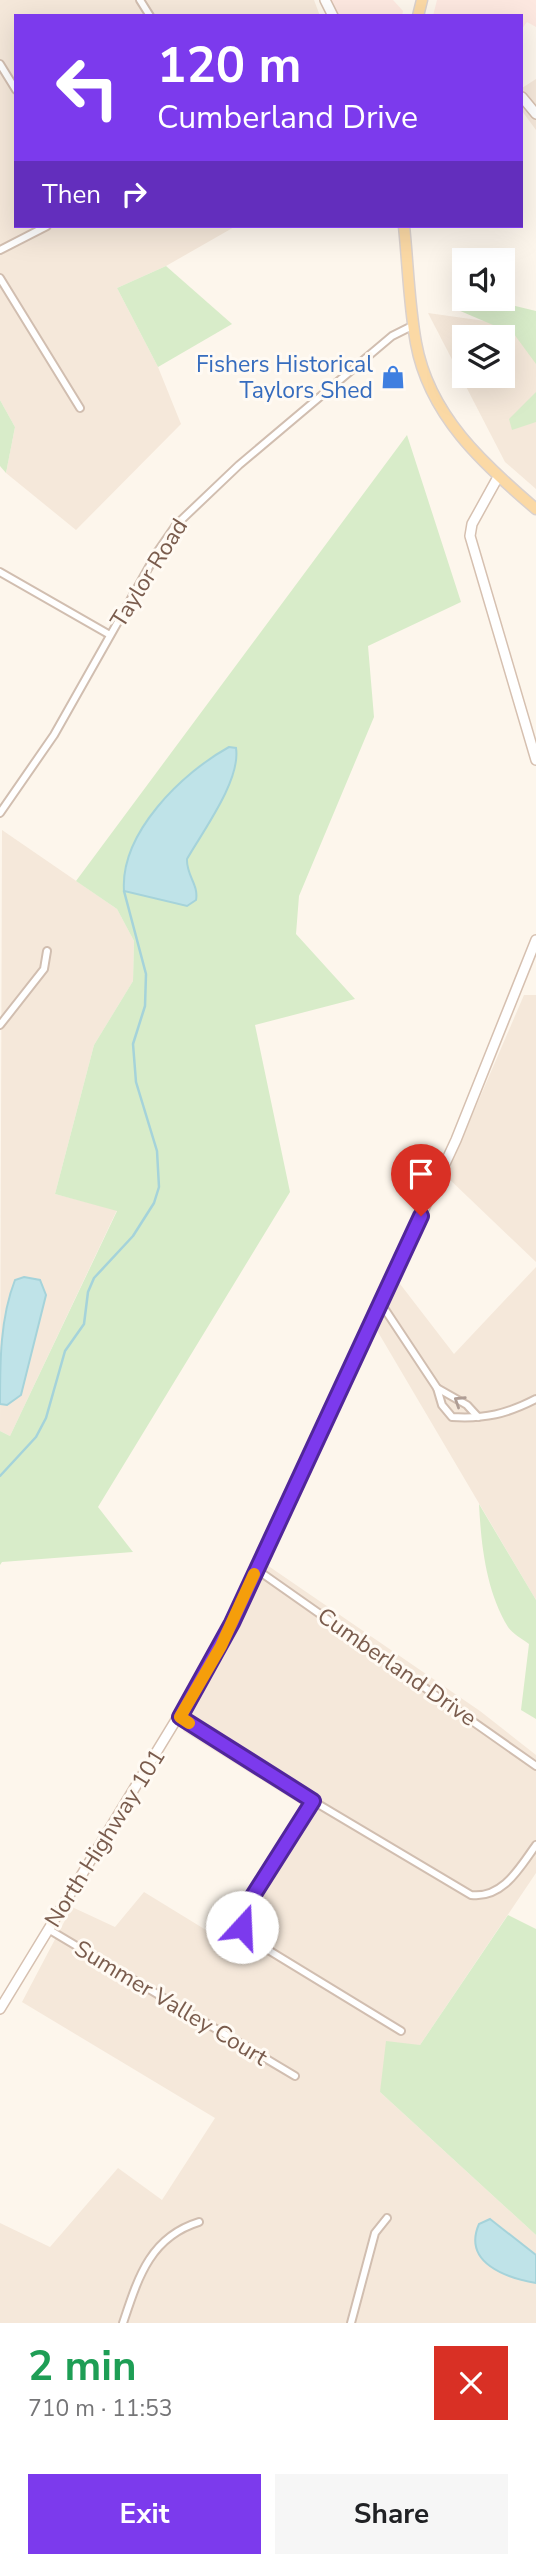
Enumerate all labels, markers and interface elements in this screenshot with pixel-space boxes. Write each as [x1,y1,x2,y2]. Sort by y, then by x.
text: 120 m [157,32,301,99]
icon: left [42,42,133,133]
text: Cumberland Drive [157,96,418,139]
icon: right [115,175,153,213]
text: Then [42,177,101,212]
map controls [452,248,515,388]
button: sound [452,248,515,311]
button: layers [452,325,515,388]
place label: Fishers Historical Taylors Shed [196,349,373,406]
shop icon: Fishers Historical Taylors Shed [379,363,407,391]
street label: Taylor Road [103,513,195,633]
pin [391,1144,451,1216]
icon: arrive [402,1155,440,1193]
one-way arrow [454,1396,467,1409]
street label: Cumberland Drive [311,1600,483,1734]
street label: North Highway 101 [37,1743,173,1933]
position arrow [205,1890,279,1964]
street label: Summer Valley Court [69,1933,274,2073]
text: 2 min [28,2338,137,2395]
button: close [434,2346,508,2420]
text: 710 m · 11:53 [28,2393,173,2424]
button: Exit [28,2474,261,2554]
button: Share [275,2474,508,2554]

